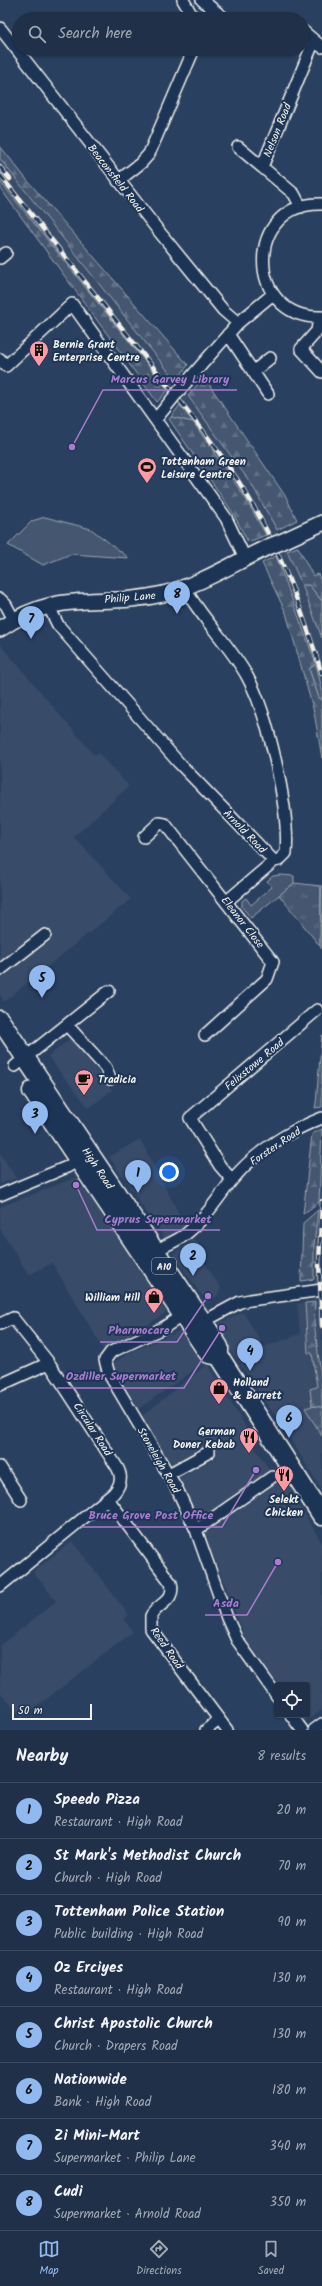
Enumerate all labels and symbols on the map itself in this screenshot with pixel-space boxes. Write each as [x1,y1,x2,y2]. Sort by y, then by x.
street label: Nelson Road [259,100,297,160]
street label: Beaconsfield Road [83,140,148,217]
place label: Bernie Grant Enterprise Centre [53,336,140,367]
building icon: Bernie Grant Enterprise Centre [28,339,50,367]
callout: Marcus Garvey Library [103,366,237,390]
text: Marcus Garvey Library [111,370,230,389]
place label: Tottenham Green Leisure Centre [161,453,246,484]
sports icon: Tottenham Green Leisure Centre [136,456,158,484]
pin: 8 [164,581,190,614]
street label: Philip Lane [104,587,157,609]
pin: 7 [18,606,44,639]
street label: Arnold Road [218,805,270,858]
street label: Eleanor Close [216,893,268,953]
pin: 5 [29,965,55,998]
street label: Felixstowe Road [221,1034,289,1095]
cafe icon: Tradicia [73,1068,95,1096]
place label: Tradicia [98,1071,137,1089]
pin: 3 [22,1101,48,1134]
street label: Forster Road [246,1123,305,1171]
street label: High Road [76,1144,118,1194]
pin: 1 [125,1160,151,1193]
your location [159,1162,179,1182]
callout: Cyprus Supermarket [97,1206,220,1230]
text: Cyprus Supermarket [104,1210,212,1229]
pin: 2 [180,1243,206,1276]
road number: A10 [152,1258,176,1274]
shop icon: William Hill [143,1286,165,1314]
place label: William Hill [85,1289,140,1307]
callout: Pharmocare [100,1318,177,1342]
text: Pharmocare [108,1321,170,1340]
pin: 4 [237,1338,263,1371]
callout: Ozdiller Supermarket [57,1364,184,1388]
text: Ozdiller Supermarket [66,1367,177,1386]
place label: Holland & Barrett [233,1374,283,1405]
shop icon: Holland & Barrett [208,1377,230,1405]
street label: Circular Road [68,1399,117,1460]
pin: 6 [276,1405,302,1438]
place label: German Doner Kebab [173,1423,235,1454]
street label: Stoneleigh Road [132,1424,185,1497]
restaurant icon: German Doner Kebab [238,1426,260,1454]
restaurant icon: Selekt Chicken [273,1464,295,1492]
place label: Selekt Chicken [265,1491,303,1522]
callout: Bruce Grove Post Office [81,1503,222,1527]
text: Bruce Grove Post Office [89,1506,214,1525]
callout: Asda [205,1591,247,1615]
text: Asda [213,1594,239,1613]
street label: Reed Road [145,1624,188,1674]
scale bar [12,1702,92,1721]

